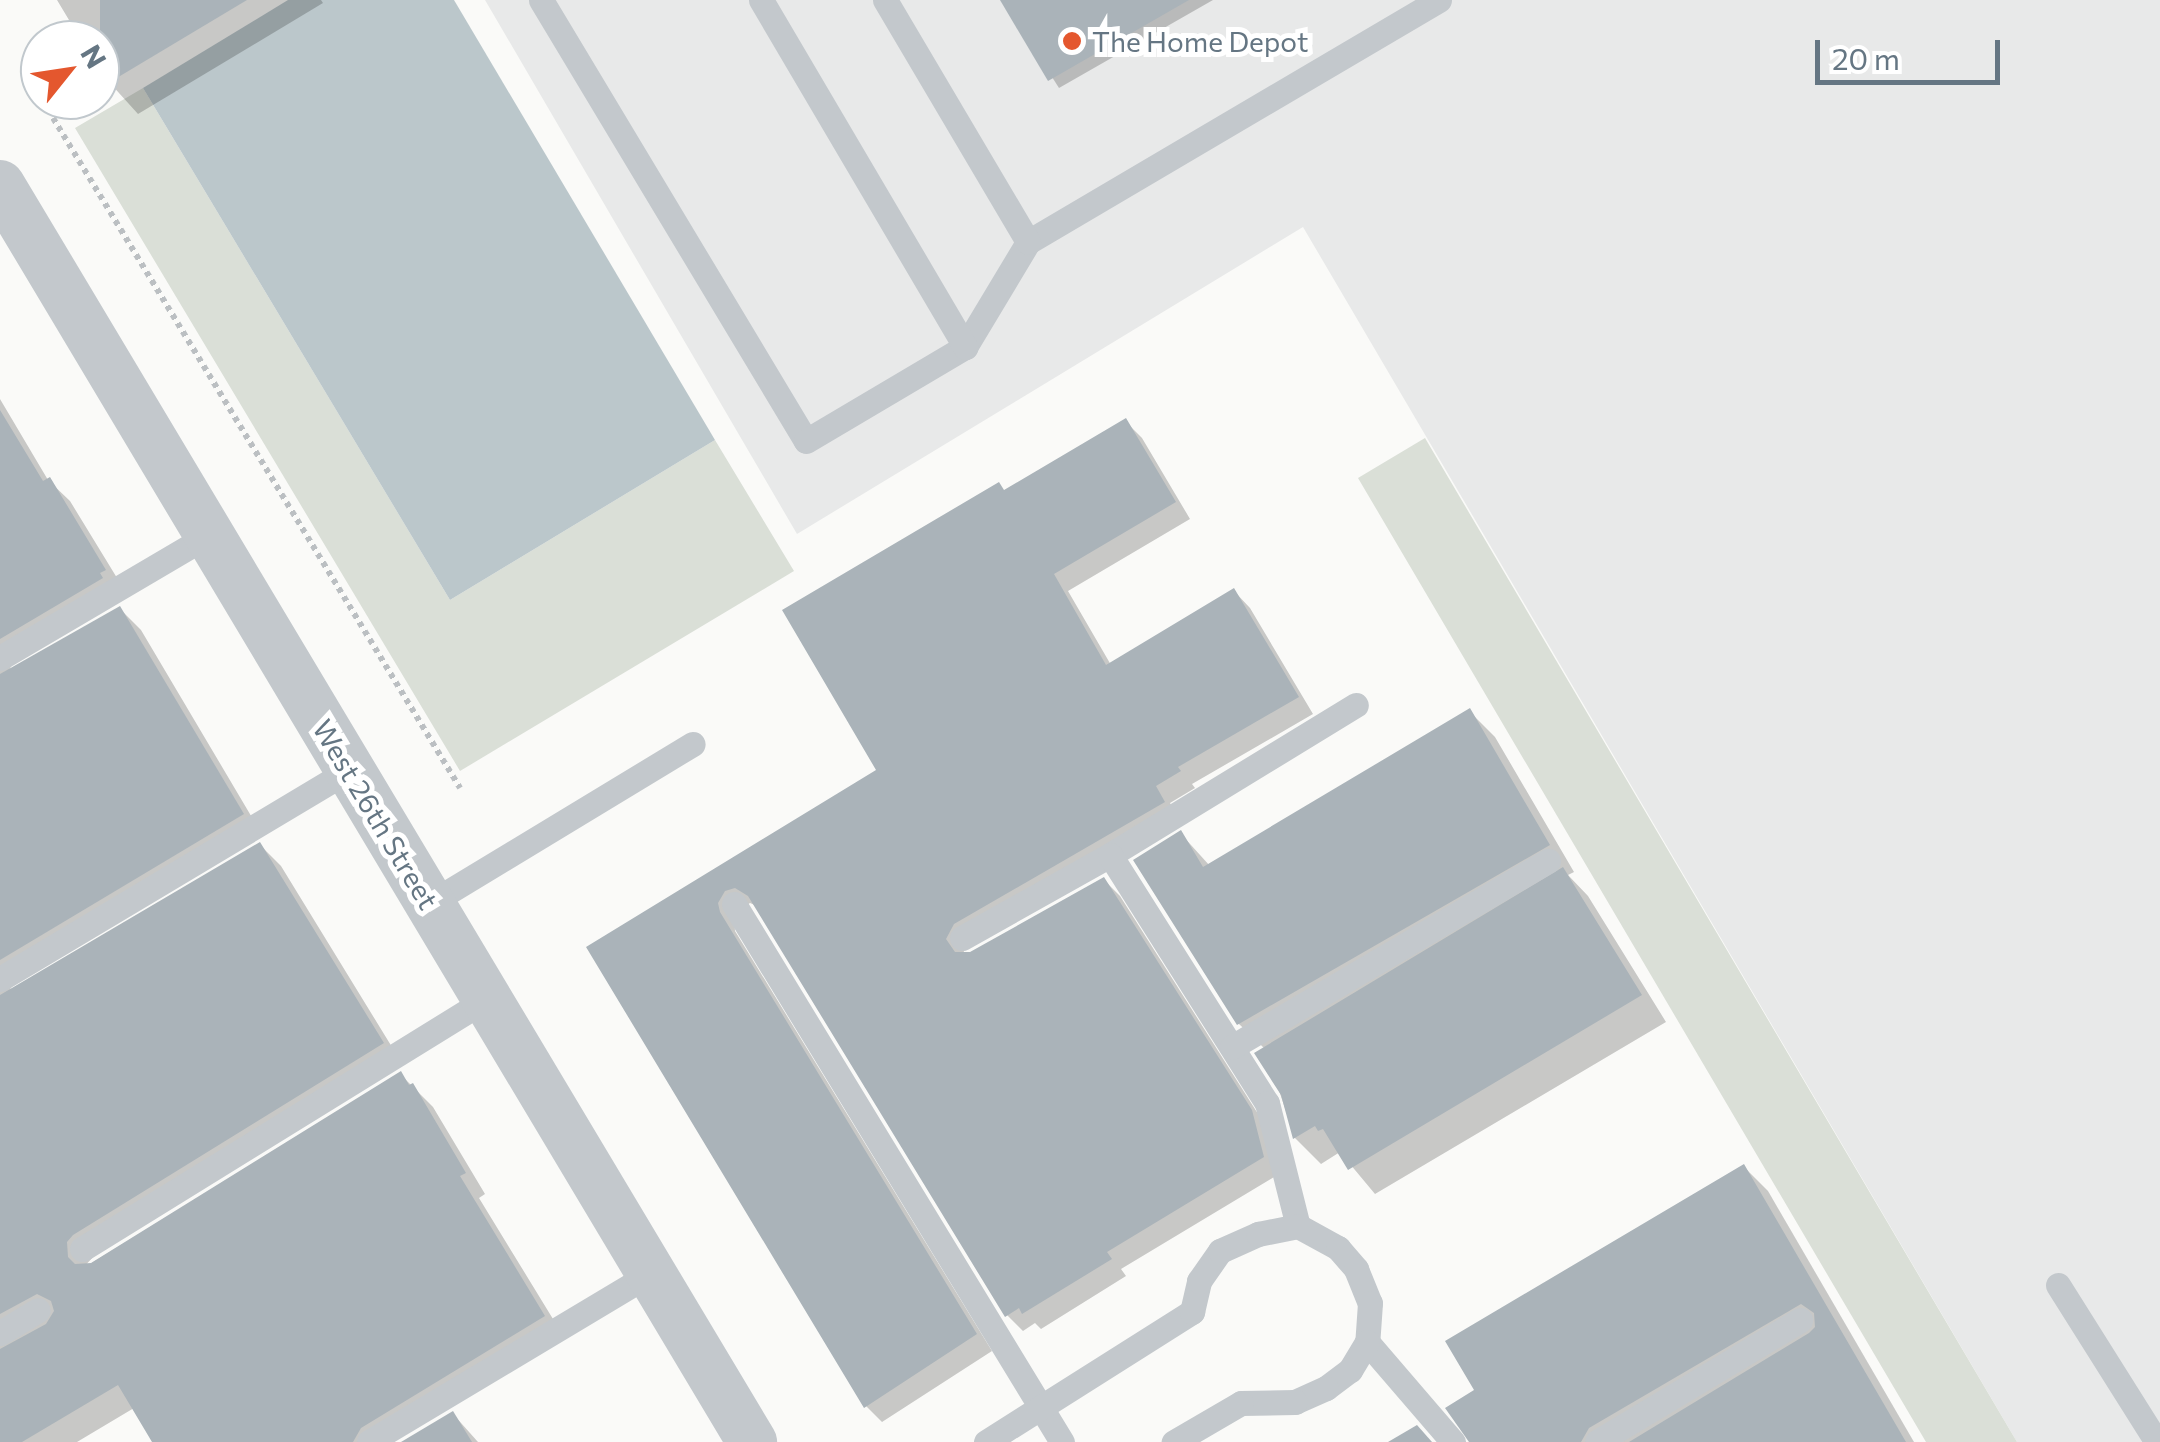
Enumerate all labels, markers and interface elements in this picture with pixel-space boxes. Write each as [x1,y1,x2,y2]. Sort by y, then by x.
north arrow [20,20,120,120]
scale bar [1820,20,2005,82]
place label: The Home Depot [1092,24,1308,58]
marker: The Home Depot [1061,30,1083,52]
text: N [74,38,114,74]
text: 20 m [1832,39,1900,76]
street label: West 26th Street [306,713,446,915]

